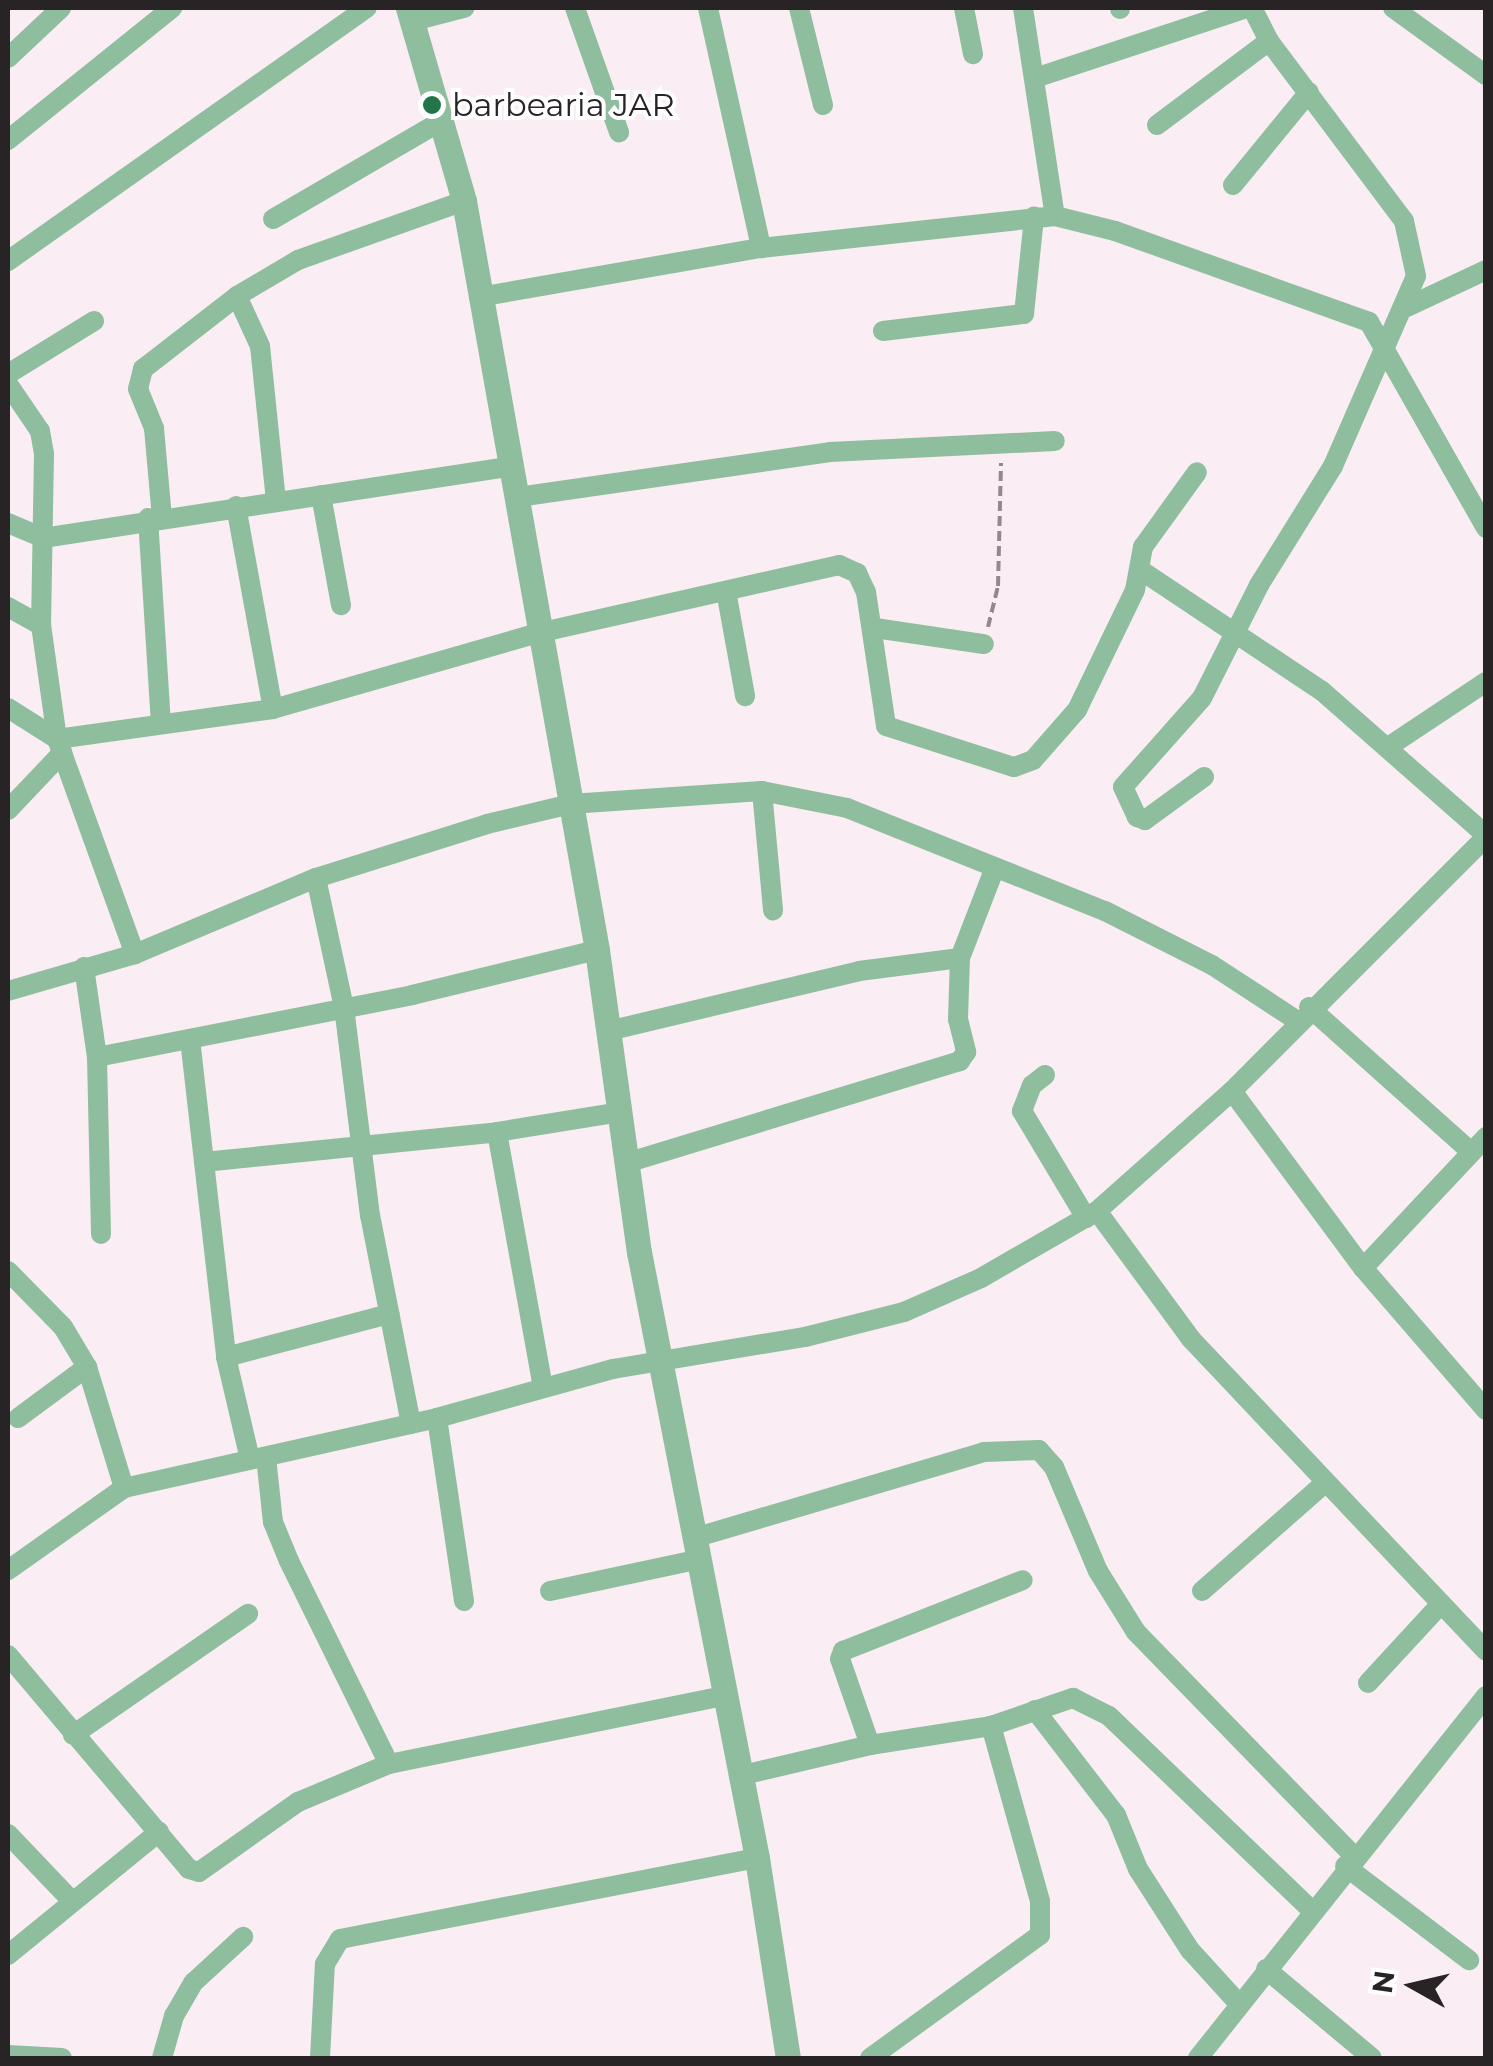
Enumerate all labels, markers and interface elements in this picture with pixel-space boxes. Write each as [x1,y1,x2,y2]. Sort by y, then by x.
place label: barbearia JAR [452,86,675,124]
marker: barbearia JAR [421,94,443,116]
north arrow [1363,1936,1463,2036]
text: N [1365,1968,1402,1995]

